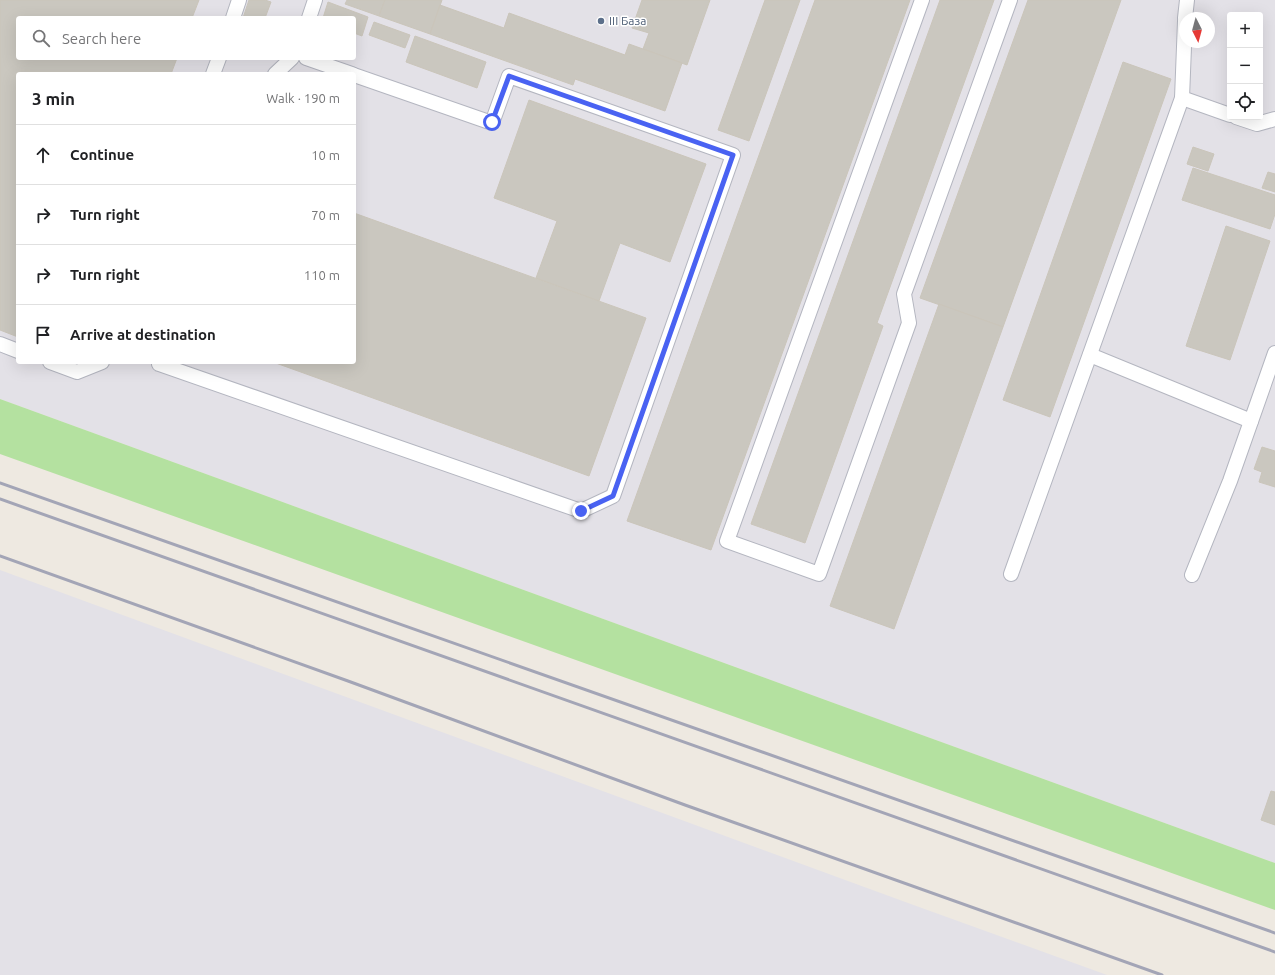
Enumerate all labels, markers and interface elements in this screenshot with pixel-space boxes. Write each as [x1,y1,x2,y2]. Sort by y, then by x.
north arrow [1179,12,1215,48]
map controls [1227,12,1263,120]
button: + [1227,12,1263,48]
place label: III База [609,14,646,27]
search box [16,16,356,60]
marker: III База [596,16,606,26]
icon: search [30,27,52,49]
text: Search here [62,30,141,47]
button: − [1227,48,1263,84]
button: locate [1227,84,1263,120]
text: 3 min [32,89,75,108]
text: Walk · 190 m [266,91,340,105]
route start [483,113,501,131]
icon: ahead [32,144,54,166]
text: Continue [70,146,134,163]
text: 10 m [311,148,340,162]
icon: right [32,204,54,226]
text: Turn right [70,206,140,223]
text: 70 m [311,208,340,222]
icon: right [32,264,54,286]
text: Turn right [70,266,140,283]
text: 110 m [304,268,340,282]
icon: arrive [32,324,54,346]
text: Arrive at destination [70,326,216,343]
route end [572,502,590,520]

